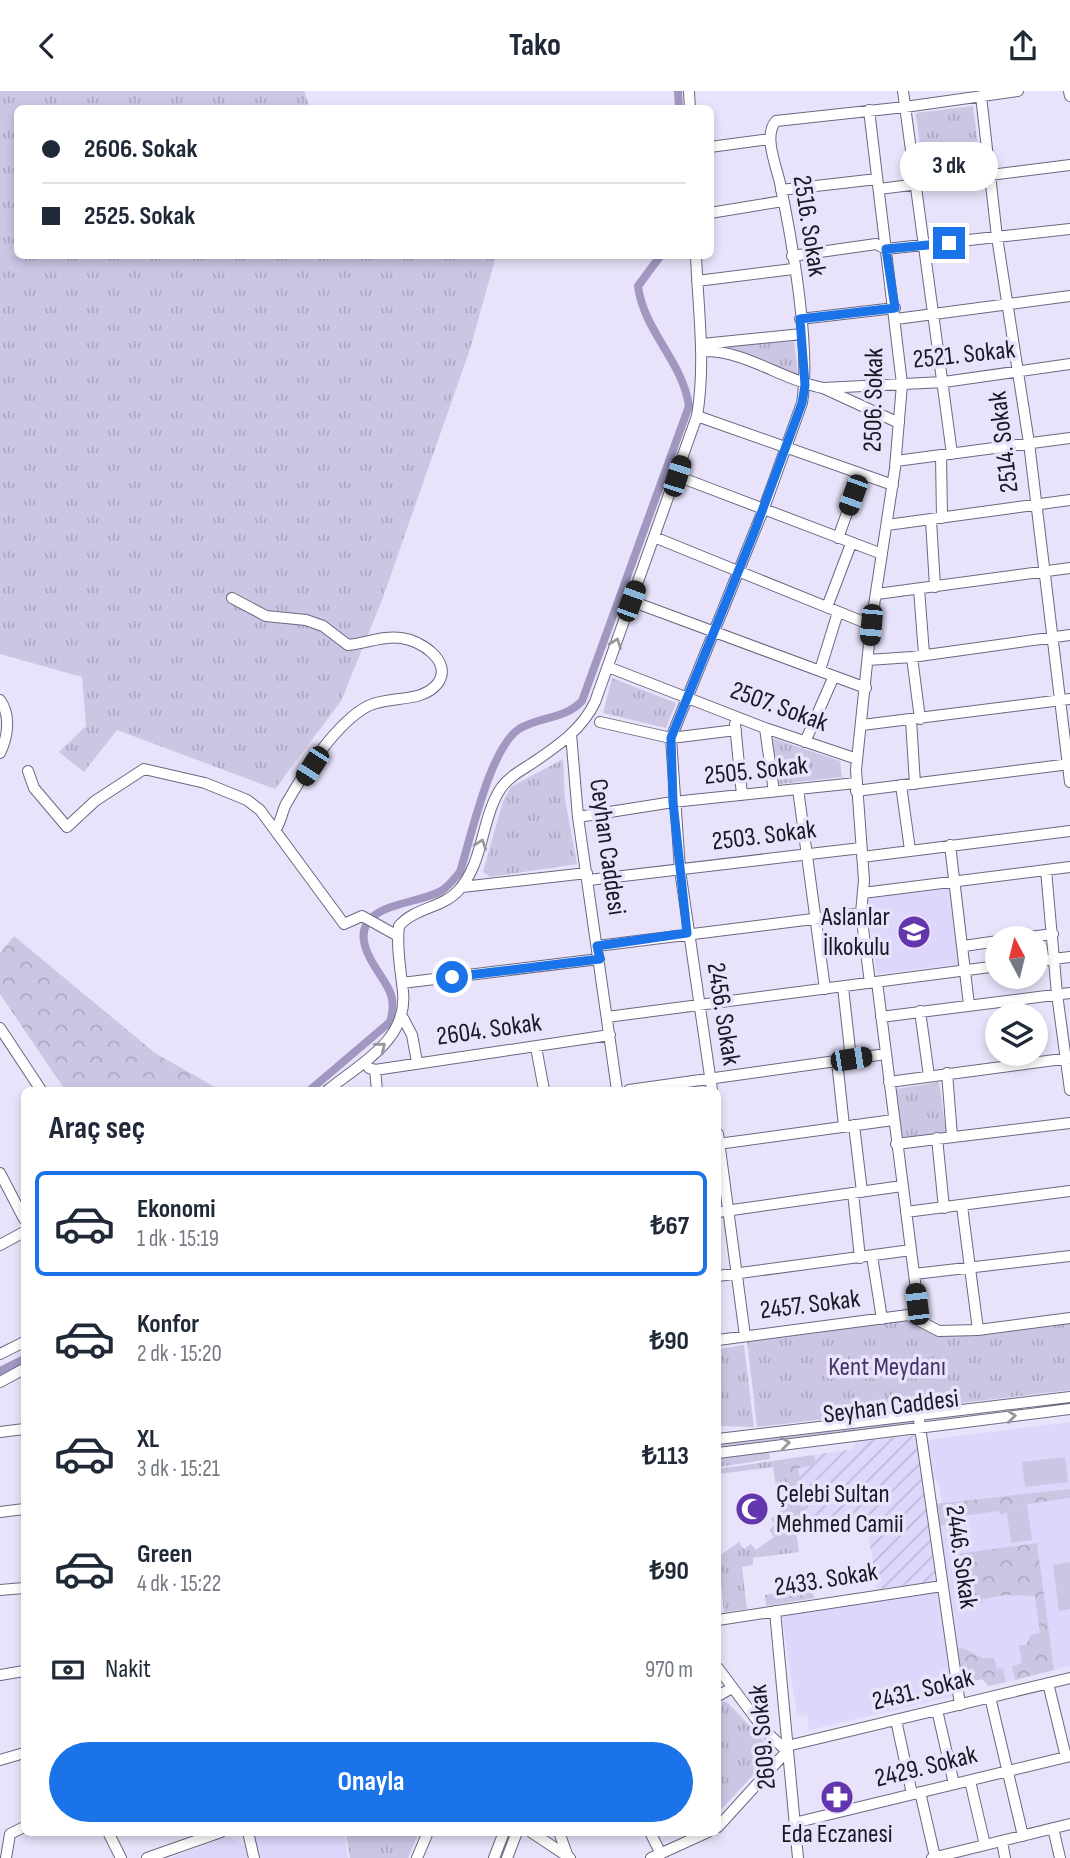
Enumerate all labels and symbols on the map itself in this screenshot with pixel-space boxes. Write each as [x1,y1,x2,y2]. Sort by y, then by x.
callout: 3 dk [900,142,998,191]
street label: 2516. Sokak [786,173,832,279]
route end [933,227,965,259]
street label: 2521. Sokak [911,334,1017,376]
street label: 2506. Sokak [858,347,890,452]
street label: 2514. Sokak [982,389,1026,494]
car [661,453,694,499]
car [836,472,871,518]
car [614,578,649,624]
car [859,603,884,647]
one-way arrow [608,637,622,650]
street label: 2507. Sokak [726,675,832,739]
car [292,743,333,789]
street label: 2505. Sokak [703,750,809,792]
street label: Ceyhan Caddesi [582,777,632,917]
street label: 2503. Sokak [710,814,818,858]
one-way arrow [473,839,487,851]
place label: Aslanlar İlkokulu [820,902,891,963]
school or university icon: Aslanlar İlkokulu [895,913,933,951]
north arrow [985,926,1048,989]
street label: 2456. Sokak [700,960,746,1068]
route start [436,961,468,993]
street label: 2604. Sokak [435,1007,543,1053]
one-way arrow [372,1043,385,1055]
car [829,1045,874,1073]
car [905,1282,930,1326]
street label: 2457. Sokak [758,1283,862,1327]
park label: Kent Meydanı [828,1352,946,1383]
street label: Seyhan Caddesi [821,1383,961,1431]
one-way arrow [1005,1408,1017,1423]
one-way arrow [779,1436,791,1451]
place label: Çelebi Sultan Mehmed Camii [776,1479,904,1540]
mosque icon: Çelebi Sultan Mehmed Camii [733,1490,771,1528]
street label: 2446. Sokak [938,1503,984,1611]
street label: 2433. Sokak [772,1557,880,1603]
street label: 2431. Sokak [869,1662,977,1718]
street label: 2609. Sokak [743,1683,783,1791]
street label: 2429. Sokak [872,1739,980,1795]
pharmacy icon: Eda Eczanesi [818,1778,856,1816]
place label: Eda Eczanesi [781,1819,893,1850]

